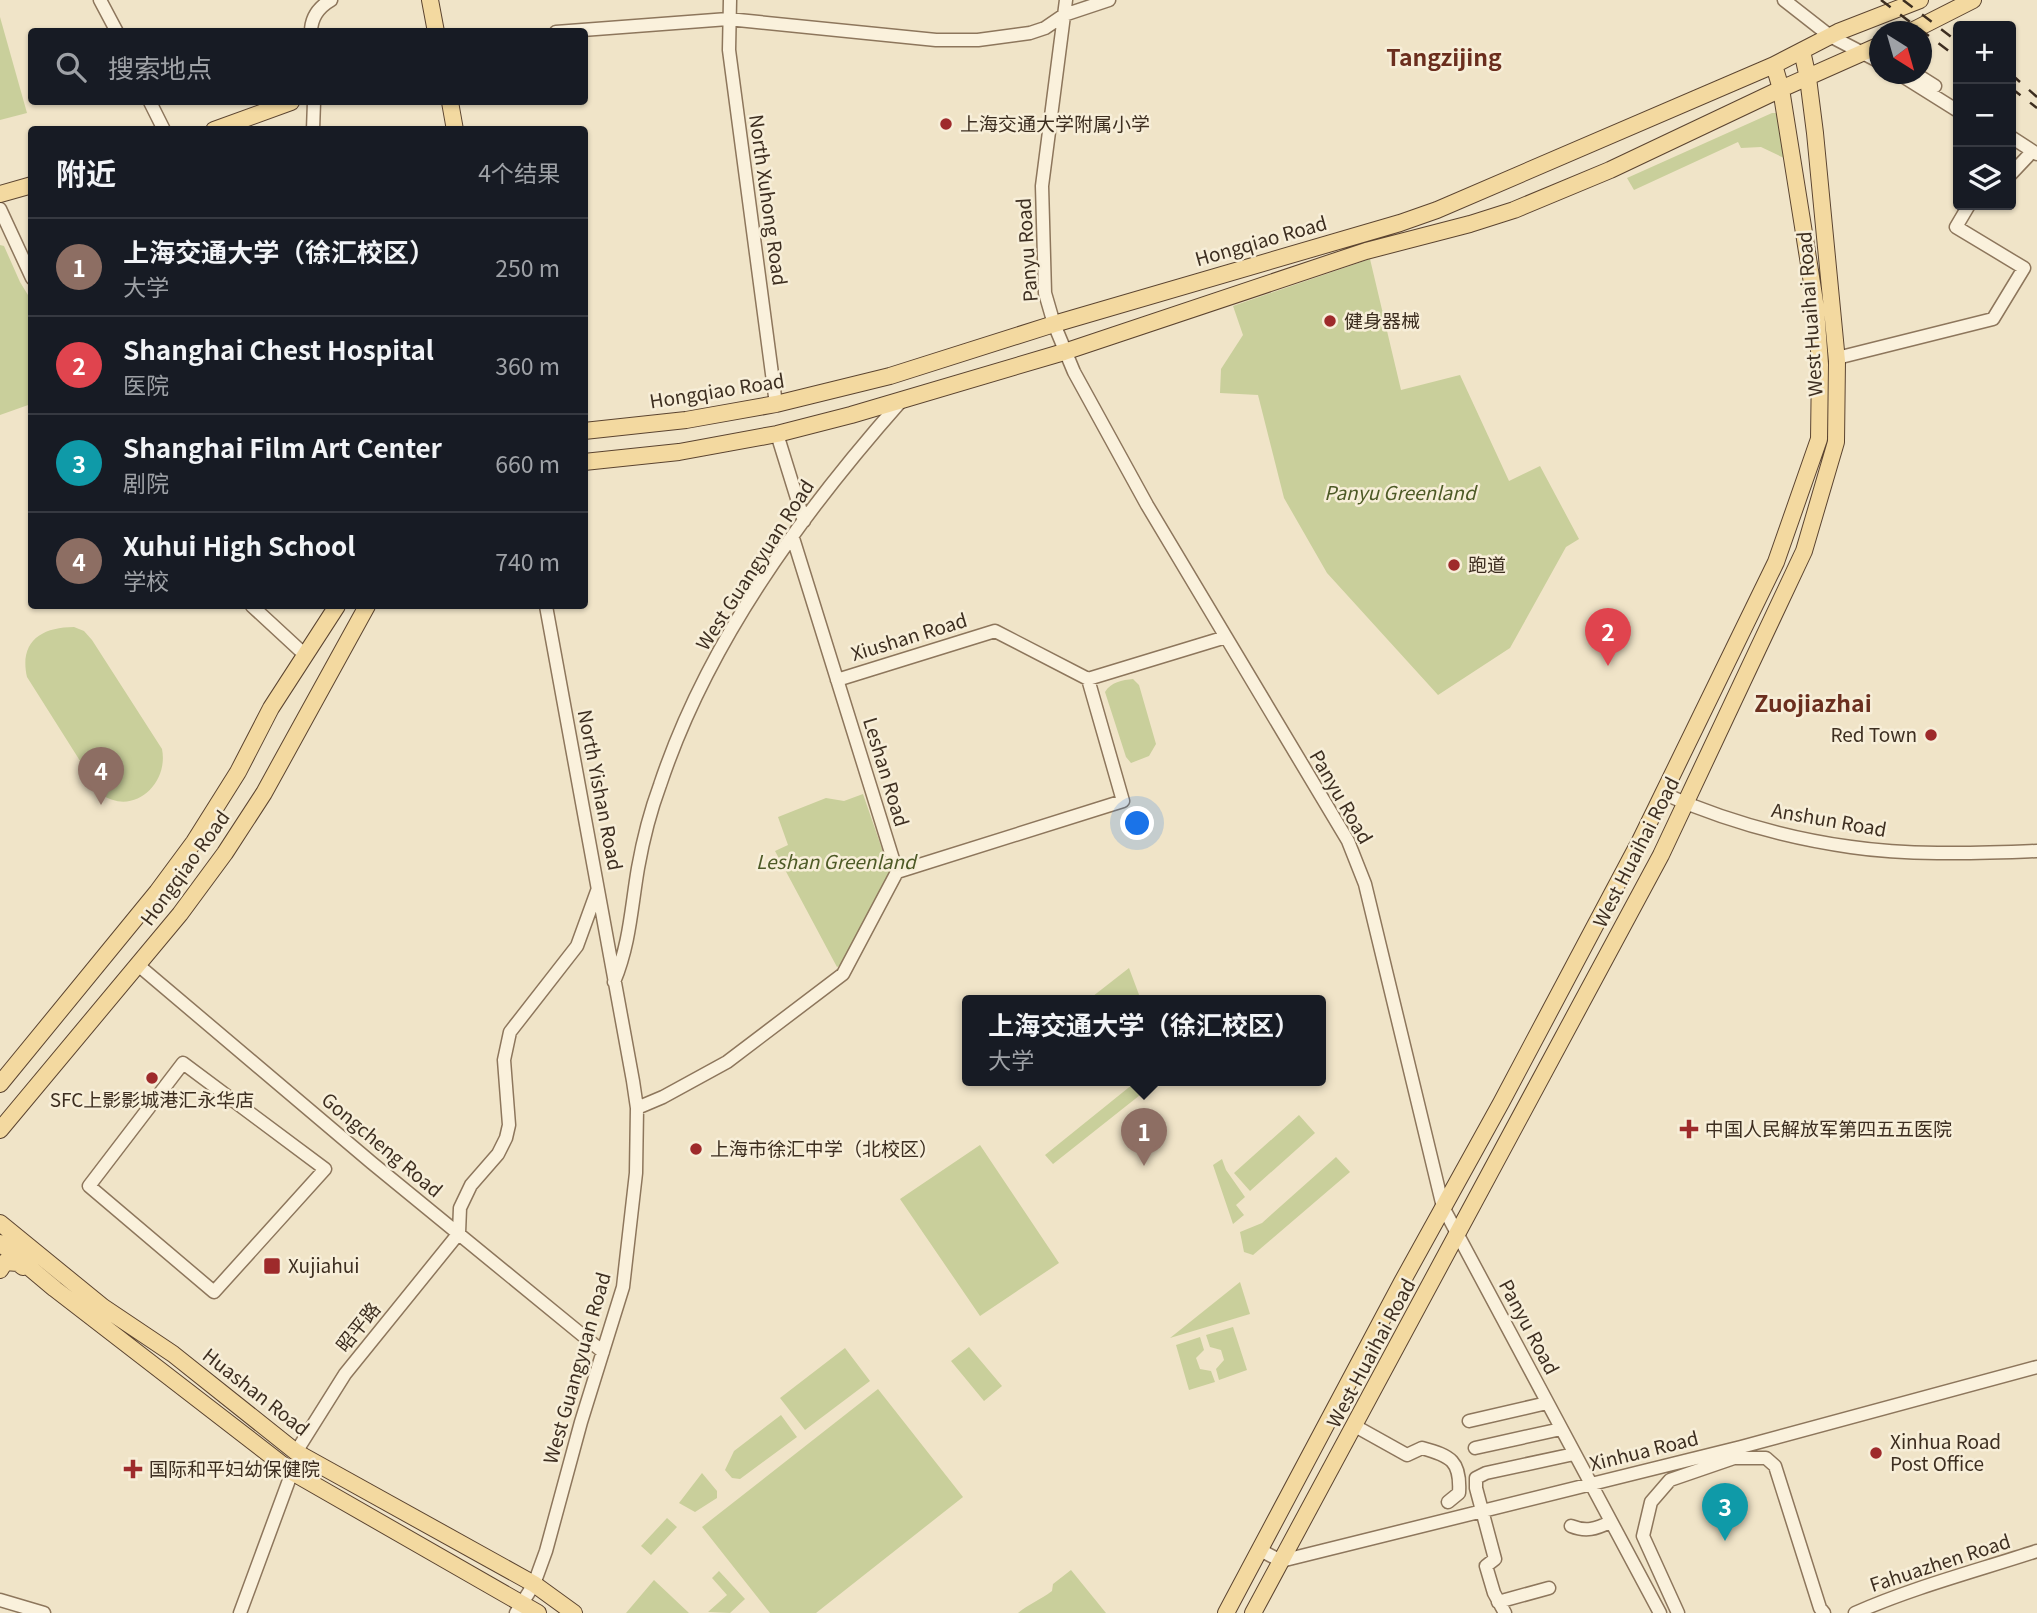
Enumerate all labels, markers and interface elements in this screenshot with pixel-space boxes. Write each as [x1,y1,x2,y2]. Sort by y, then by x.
north arrow [1869,21,1932,84]
map controls [1953,21,2016,210]
button: + [1953,21,2016,84]
search box [28,28,588,105]
district label: Tangzijing [1386,39,1502,73]
icon: search [52,48,90,86]
text: 搜索地点 [108,48,212,85]
button: − [1953,84,2016,147]
place label: 上海交通大学附属小学 [960,109,1150,136]
street label: North Xuhong Road [744,112,795,287]
marker: 上海交通大学附属小学 [938,116,954,132]
button: layers [1953,147,2016,210]
text: 附近 [56,150,116,194]
text: 4个结果 [478,155,560,189]
street label: Panyu Road [1008,197,1043,303]
street label: Hongqiao Road [1191,208,1330,271]
street label: West Huaihai Road [1789,231,1828,398]
text: 上海交通大学（徐汇校区） [123,232,435,269]
text: 1 [72,250,86,284]
text: 250 m [495,250,560,284]
text: 大学 [123,269,169,303]
place label: 健身器械 [1344,306,1420,333]
marker: 健身器械 [1322,313,1338,329]
text: Shanghai Chest Hospital [123,330,434,367]
text: 2 [72,348,86,382]
text: 360 m [495,348,560,382]
street label: Hongqiao Road [647,366,786,414]
text: 医院 [123,367,169,401]
text: Shanghai Film Art Center [123,428,442,465]
text: 3 [72,446,86,480]
text: 660 m [495,446,560,480]
text: 剧院 [123,465,169,499]
street label: West Guangyuan Road [688,474,819,655]
park label: Panyu Greenland [1324,478,1478,505]
text: Xuhui High School [123,526,355,563]
text: 4 [72,544,86,578]
text: 740 m [495,544,560,578]
place label: 跑道 [1468,550,1506,577]
marker: 跑道 [1446,557,1462,573]
text: 学校 [123,563,169,597]
street label: Xiushan Road [847,605,970,666]
pin: 2 [1585,608,1631,666]
district label: Zuojiazhai [1754,685,1872,719]
street label: North Yishan Road [573,707,630,872]
street label: Leshan Road [858,714,917,830]
place label: Red Town [1831,720,1917,747]
marker: Red Town [1923,727,1939,743]
street label: Panyu Road [1304,744,1380,848]
pin: 4 [78,747,124,805]
street label: West Huaihai Road [1585,771,1684,931]
street label: Anshun Road [1770,795,1889,842]
street label: Hongqiao Road [133,804,235,930]
your location [1120,806,1154,840]
park label: Leshan Greenland [756,847,918,874]
popup [962,995,1326,1086]
text: 上海交通大学（徐汇校区） [988,1005,1300,1042]
text: 大学 [988,1042,1034,1076]
marker: SFC上影影城港汇永华店 [144,1070,160,1086]
place label: SFC上影影城港汇永华店 [50,1085,254,1112]
street label: Gongcheng Road [317,1085,449,1203]
pin: 1 [1121,1108,1167,1166]
place label: 中国人民解放军第四五五医院 [1705,1114,1952,1141]
marker: 中国人民解放军第四五五医院 [1679,1119,1699,1139]
place label: 上海市徐汇中学（北校区） [710,1134,938,1161]
marker: 上海市徐汇中学（北校区） [688,1141,704,1157]
place label: Xujiahui [288,1251,360,1278]
marker: Xujiahui [262,1256,282,1276]
street label: West Guangyuan Road [535,1269,616,1467]
street label: West Huaihai Road [1319,1273,1420,1432]
street label: Panyu Road [1494,1274,1567,1379]
street label: 昭平路 [328,1295,385,1357]
street label: Huashan Road [198,1341,316,1441]
street label: Xinhua Road [1586,1423,1701,1476]
place label: Xinhua Road Post Office [1890,1427,2001,1476]
marker: Xinhua Road Post Office [1868,1445,1884,1461]
place label: 国际和平妇幼保健院 [149,1454,320,1481]
marker: 国际和平妇幼保健院 [123,1459,143,1479]
pin: 3 [1702,1483,1748,1541]
street label: Fahuazhen Road [1866,1526,2013,1597]

